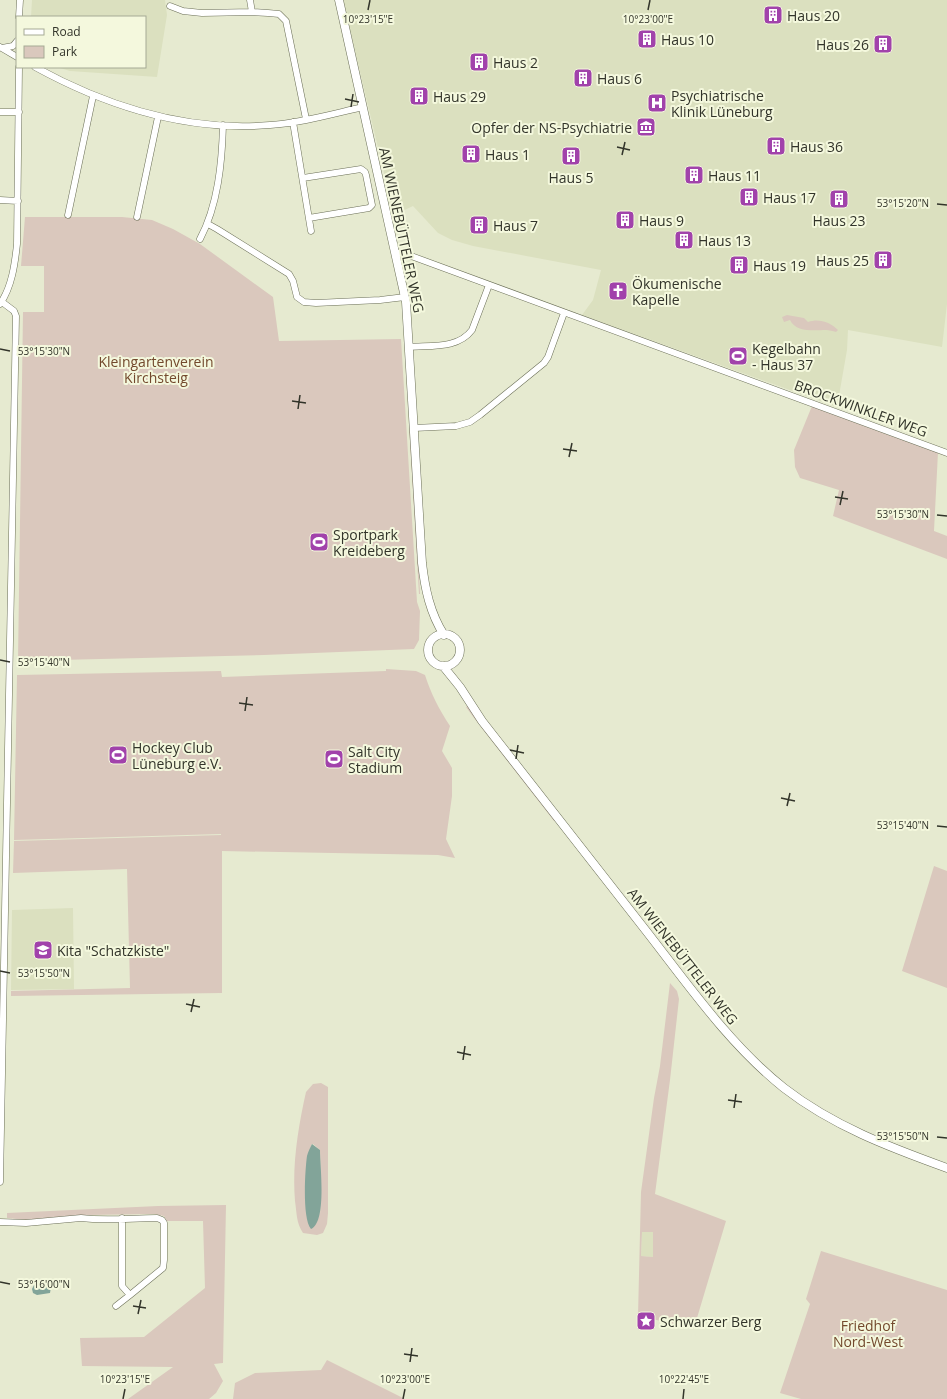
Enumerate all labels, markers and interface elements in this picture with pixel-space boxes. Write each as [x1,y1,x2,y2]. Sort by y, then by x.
building icon: Haus 20 [762,4,784,26]
place label: Haus 20 [787,6,840,25]
text: 10°23'15"E [343,12,393,26]
text: 10°23'00"E [623,12,673,26]
legend [16,16,146,68]
text: Road [52,23,81,40]
building icon: Haus 10 [636,28,658,50]
place label: Haus 10 [661,30,714,49]
building icon: Haus 26 [872,33,894,55]
place label: Haus 26 [816,35,869,54]
text: Park [52,43,78,60]
building icon: Haus 2 [468,51,490,73]
place label: Haus 2 [493,53,538,72]
building icon: Haus 6 [572,67,594,89]
place label: Haus 6 [597,69,642,88]
building icon: Haus 29 [408,85,430,107]
place label: Psychiatrische Klinik Lüneburg [671,86,773,121]
place label: Haus 29 [433,87,486,106]
hospital icon: Psychiatrische Klinik Lüneburg [646,92,668,114]
museum icon: Opfer der NS-Psychiatrie [635,116,657,138]
place label: Opfer der NS-Psychiatrie [471,118,632,137]
building icon: Haus 36 [765,135,787,157]
place label: Haus 36 [790,137,843,156]
building icon: Haus 1 [460,143,482,165]
place label: Haus 1 [485,145,530,164]
building icon: Haus 5 [560,145,582,167]
street label: AM WIENEBÜTTELER WEG [375,146,429,314]
building icon: Haus 11 [683,164,705,186]
place label: Haus 11 [708,166,761,185]
place label: Haus 5 [548,168,594,187]
building icon: Haus 17 [738,186,760,208]
place label: Haus 17 [763,188,816,207]
building icon: Haus 23 [828,188,850,210]
text: 53°15'20"N [877,196,929,210]
building icon: Haus 9 [614,209,636,231]
place label: Haus 9 [639,211,684,230]
place label: Haus 23 [812,211,866,230]
building icon: Haus 7 [468,214,490,236]
place label: Haus 7 [493,216,538,235]
building icon: Haus 13 [673,229,695,251]
place label: Haus 13 [698,231,751,250]
building icon: Haus 25 [872,249,894,271]
place label: Haus 25 [816,251,869,270]
building icon: Haus 19 [728,254,750,276]
place label: Haus 19 [753,256,806,275]
place label: Ökumenische Kapelle [632,274,722,309]
church icon: Ökumenische Kapelle [607,280,629,302]
place label: Kegelbahn - Haus 37 [752,339,821,374]
text: 53°15'30"N [18,344,70,358]
sports icon: Kegelbahn - Haus 37 [727,345,749,367]
park label: Kleingartenverein Kirchsteig [98,352,214,387]
street label: BROCKWINKLER WEG [792,375,930,441]
text: 53°15'30"N [877,507,929,521]
place label: Sportpark Kreideberg [333,525,405,560]
sports icon: Sportpark Kreideberg [308,531,330,553]
text: 53°15'40"N [18,655,70,669]
place label: Hockey Club Lüneburg e.V. [132,738,222,773]
place label: Salt City Stadium [348,742,402,777]
sports icon: Hockey Club Lüneburg e.V. [107,744,129,766]
sports icon: Salt City Stadium [323,748,345,770]
text: 53°15'40"N [877,818,929,832]
street label: AM WIENEBÜTTELER WEG [624,884,742,1028]
school or university icon: Kita "Schatzkiste" [32,939,54,961]
place label: Kita "Schatzkiste" [57,941,169,960]
text: 53°15'50"N [18,966,70,980]
text: 53°15'50"N [877,1129,929,1143]
text: 53°16'00"N [18,1277,70,1291]
place icon: Schwarzer Berg [635,1310,657,1332]
place label: Schwarzer Berg [660,1312,762,1331]
park label: Friedhof Nord-West [833,1316,903,1351]
text: 10°23'15"E [100,1372,150,1386]
text: 10°23'00"E [380,1372,430,1386]
text: 10°22'45"E [659,1372,709,1386]

